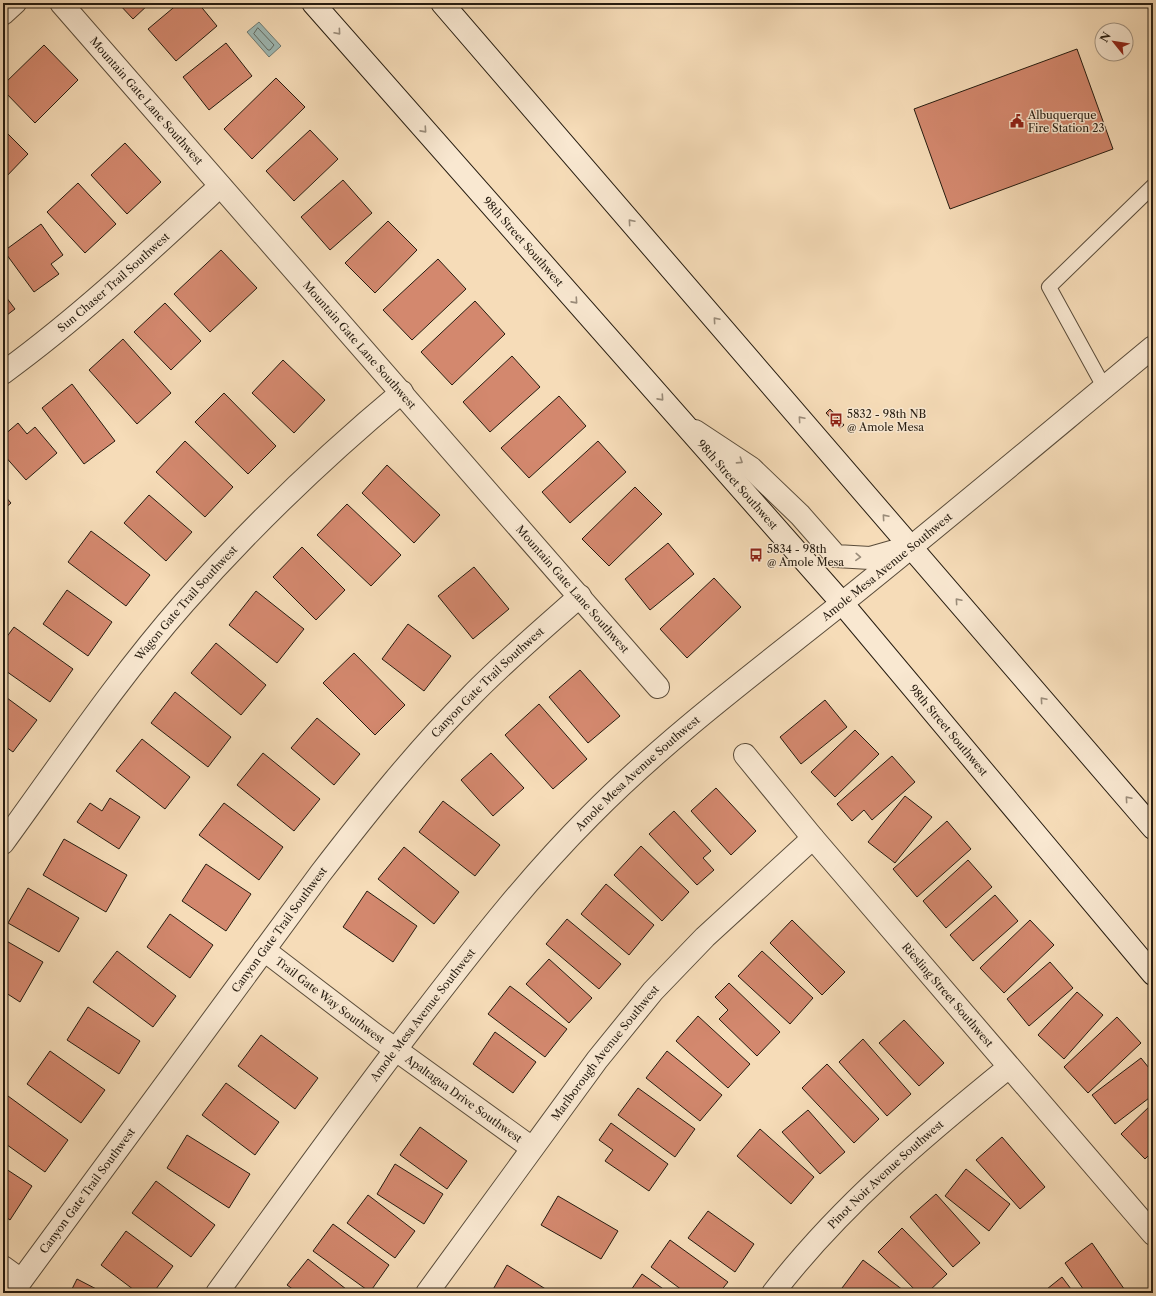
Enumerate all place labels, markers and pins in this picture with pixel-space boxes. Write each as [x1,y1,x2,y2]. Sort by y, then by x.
place label: Albuquerque Fire Station 23 [1027,108,1105,135]
public building icon: Albuquerque Fire Station 23 [1009,113,1025,129]
place label: 5832 - 98th NB @ Amole Mesa [847,407,927,434]
bus stop icon: 5832 - 98th NB @ Amole Mesa [828,412,844,428]
place label: 5834 - 98th @ Amole Mesa [767,542,844,569]
bus stop icon: 5834 - 98th @ Amole Mesa [748,547,764,563]

